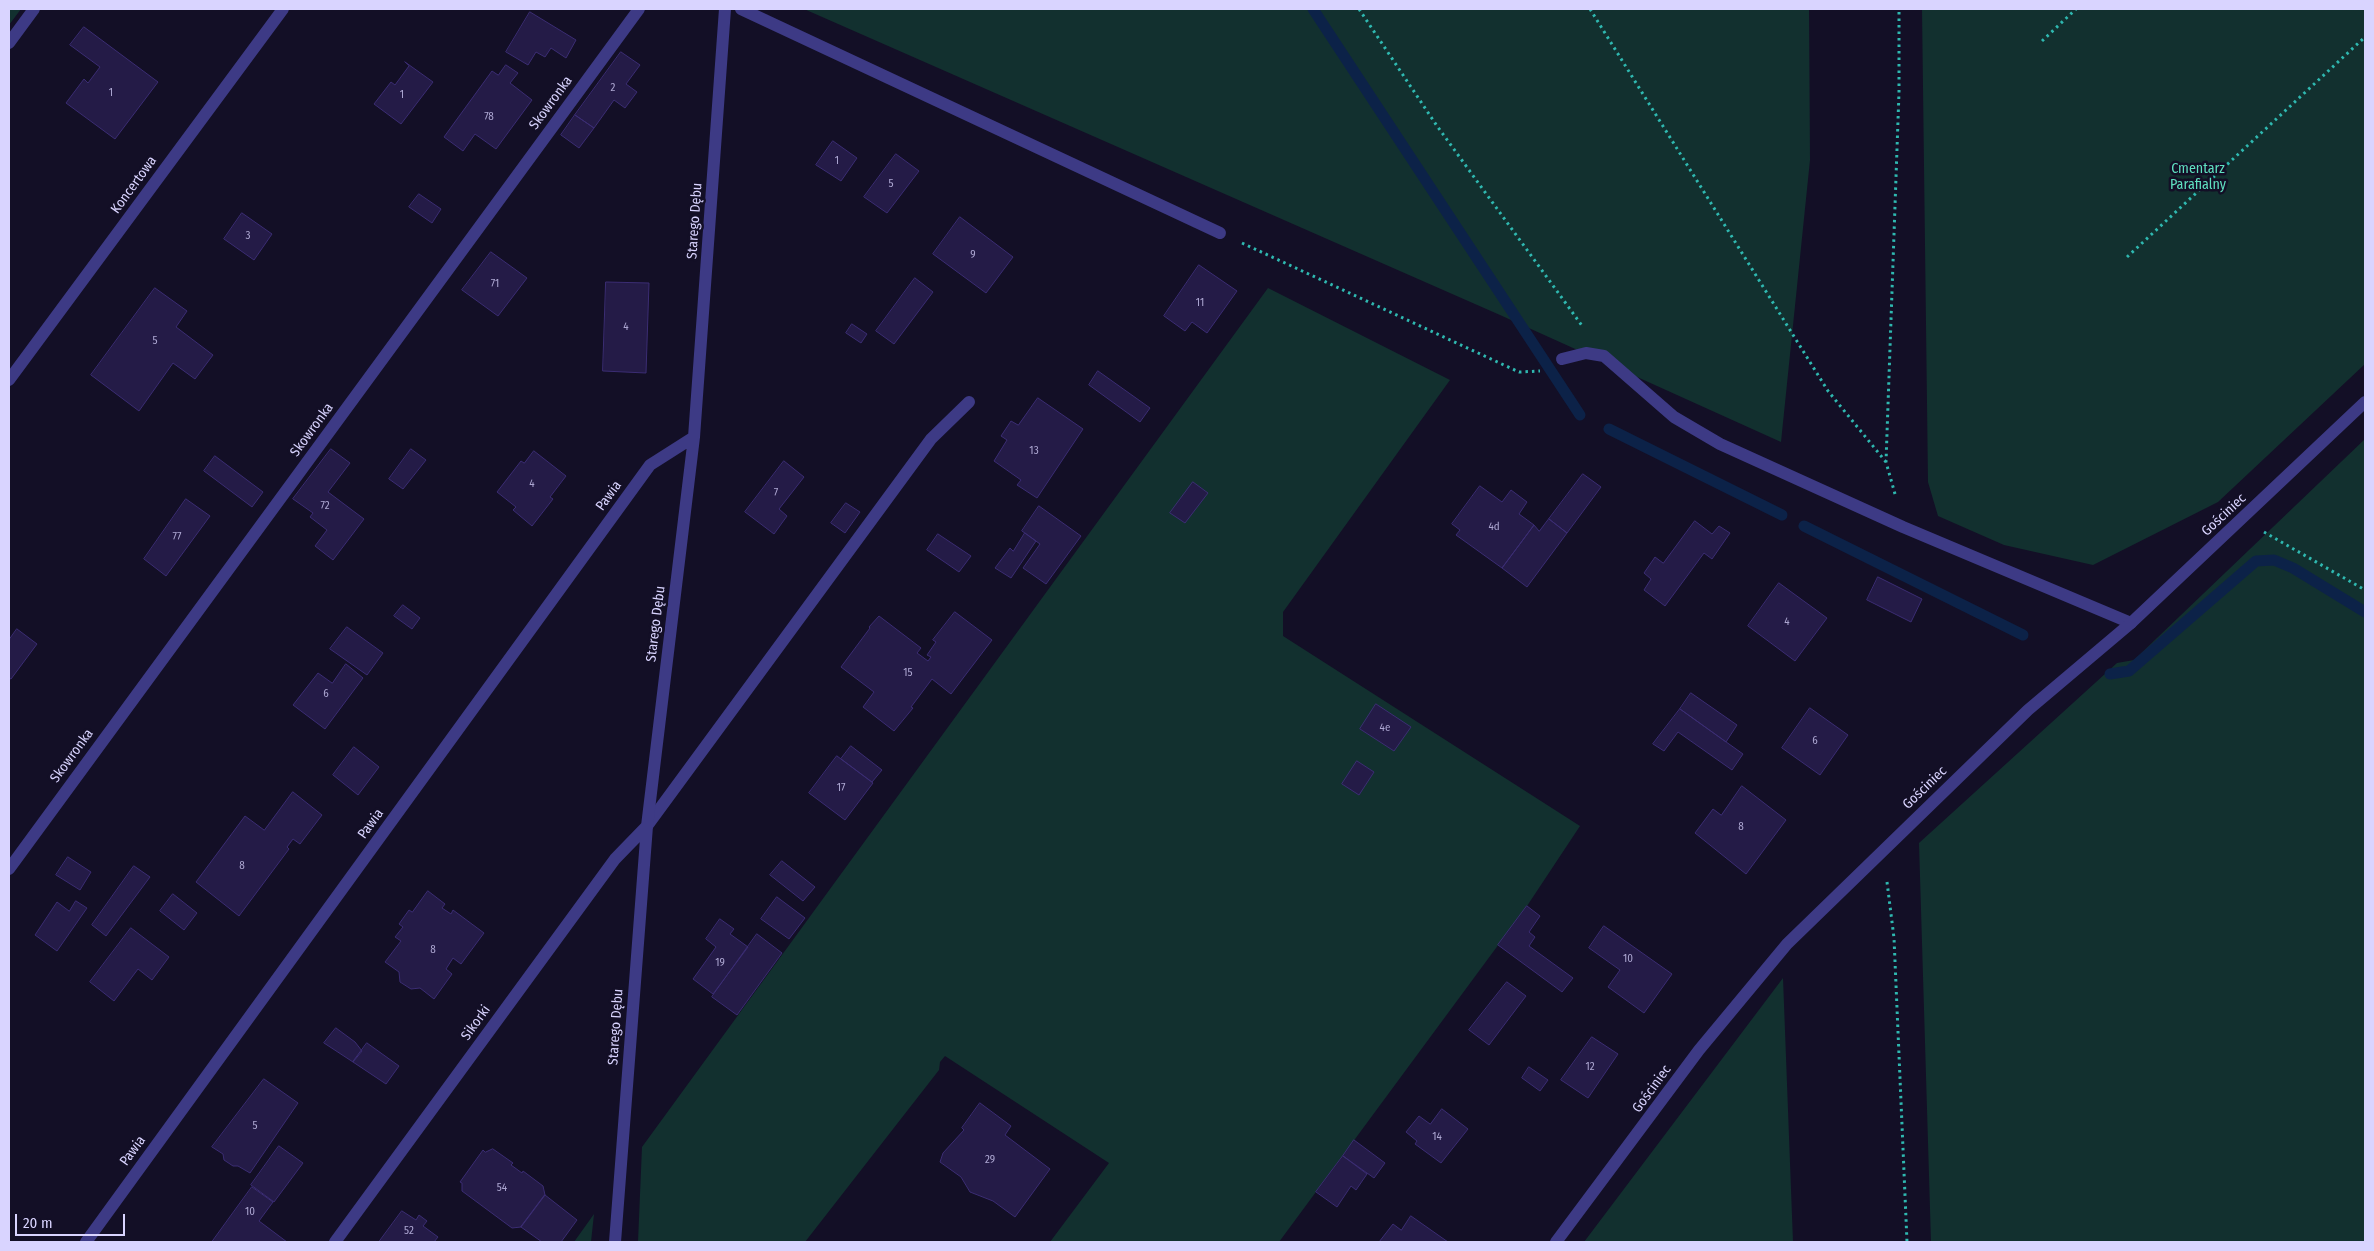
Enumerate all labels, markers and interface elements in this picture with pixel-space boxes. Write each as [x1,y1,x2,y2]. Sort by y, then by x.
street label: Skowronka [526,73,576,133]
house number: 2 [611,81,615,95]
house number: 1 [109,86,113,100]
house number: 1 [400,88,404,102]
house number: 78 [484,110,494,124]
street label: Koncertowa [107,153,161,217]
house number: 1 [835,154,839,168]
park label: Cmentarz Parafialny [2170,161,2226,193]
house number: 5 [888,177,894,191]
street label: Starego Dębu [684,182,706,260]
house number: 3 [246,229,250,243]
house number: 9 [970,248,976,262]
house number: 71 [491,277,499,291]
house number: 11 [1196,296,1204,310]
house number: 4 [623,320,629,334]
house number: 5 [152,334,158,348]
street label: Skowronka [287,400,337,460]
house number: 13 [1029,444,1039,458]
house number: 4 [529,477,535,491]
street label: Pawia [593,478,625,514]
house number: 7 [774,486,778,500]
street label: Gościniec [2198,490,2250,540]
house number: 72 [320,499,330,513]
house number: 4d [1488,520,1500,534]
house number: 77 [173,530,181,544]
street label: Starego Dębu [643,585,669,663]
house number: 4 [1784,615,1790,629]
house number: 15 [903,666,913,680]
house number: 6 [323,687,329,701]
house number: 4e [1380,721,1390,735]
street label: Skowronka [47,726,97,786]
house number: 6 [1812,734,1818,748]
street label: Gościniec [1899,763,1951,813]
house number: 17 [837,781,845,795]
street label: Pawia [355,806,387,842]
house number: 8 [1738,820,1744,834]
house number: 8 [239,859,245,873]
house number: 8 [430,943,436,957]
house number: 10 [1623,952,1633,966]
house number: 19 [715,956,725,970]
street label: Starego Dębu [605,988,627,1066]
street label: Sikorki [458,1002,494,1044]
house number: 12 [1585,1060,1595,1074]
street label: Gościniec [1629,1062,1675,1116]
house number: 5 [252,1119,258,1133]
house number: 14 [1432,1130,1442,1144]
street label: Pawia [117,1133,149,1169]
house number: 29 [985,1153,995,1167]
house number: 54 [497,1181,507,1195]
scale bar [18,1204,128,1236]
house number: 10 [245,1205,255,1219]
text: 20 m [23,1214,53,1232]
house number: 52 [404,1224,414,1238]

